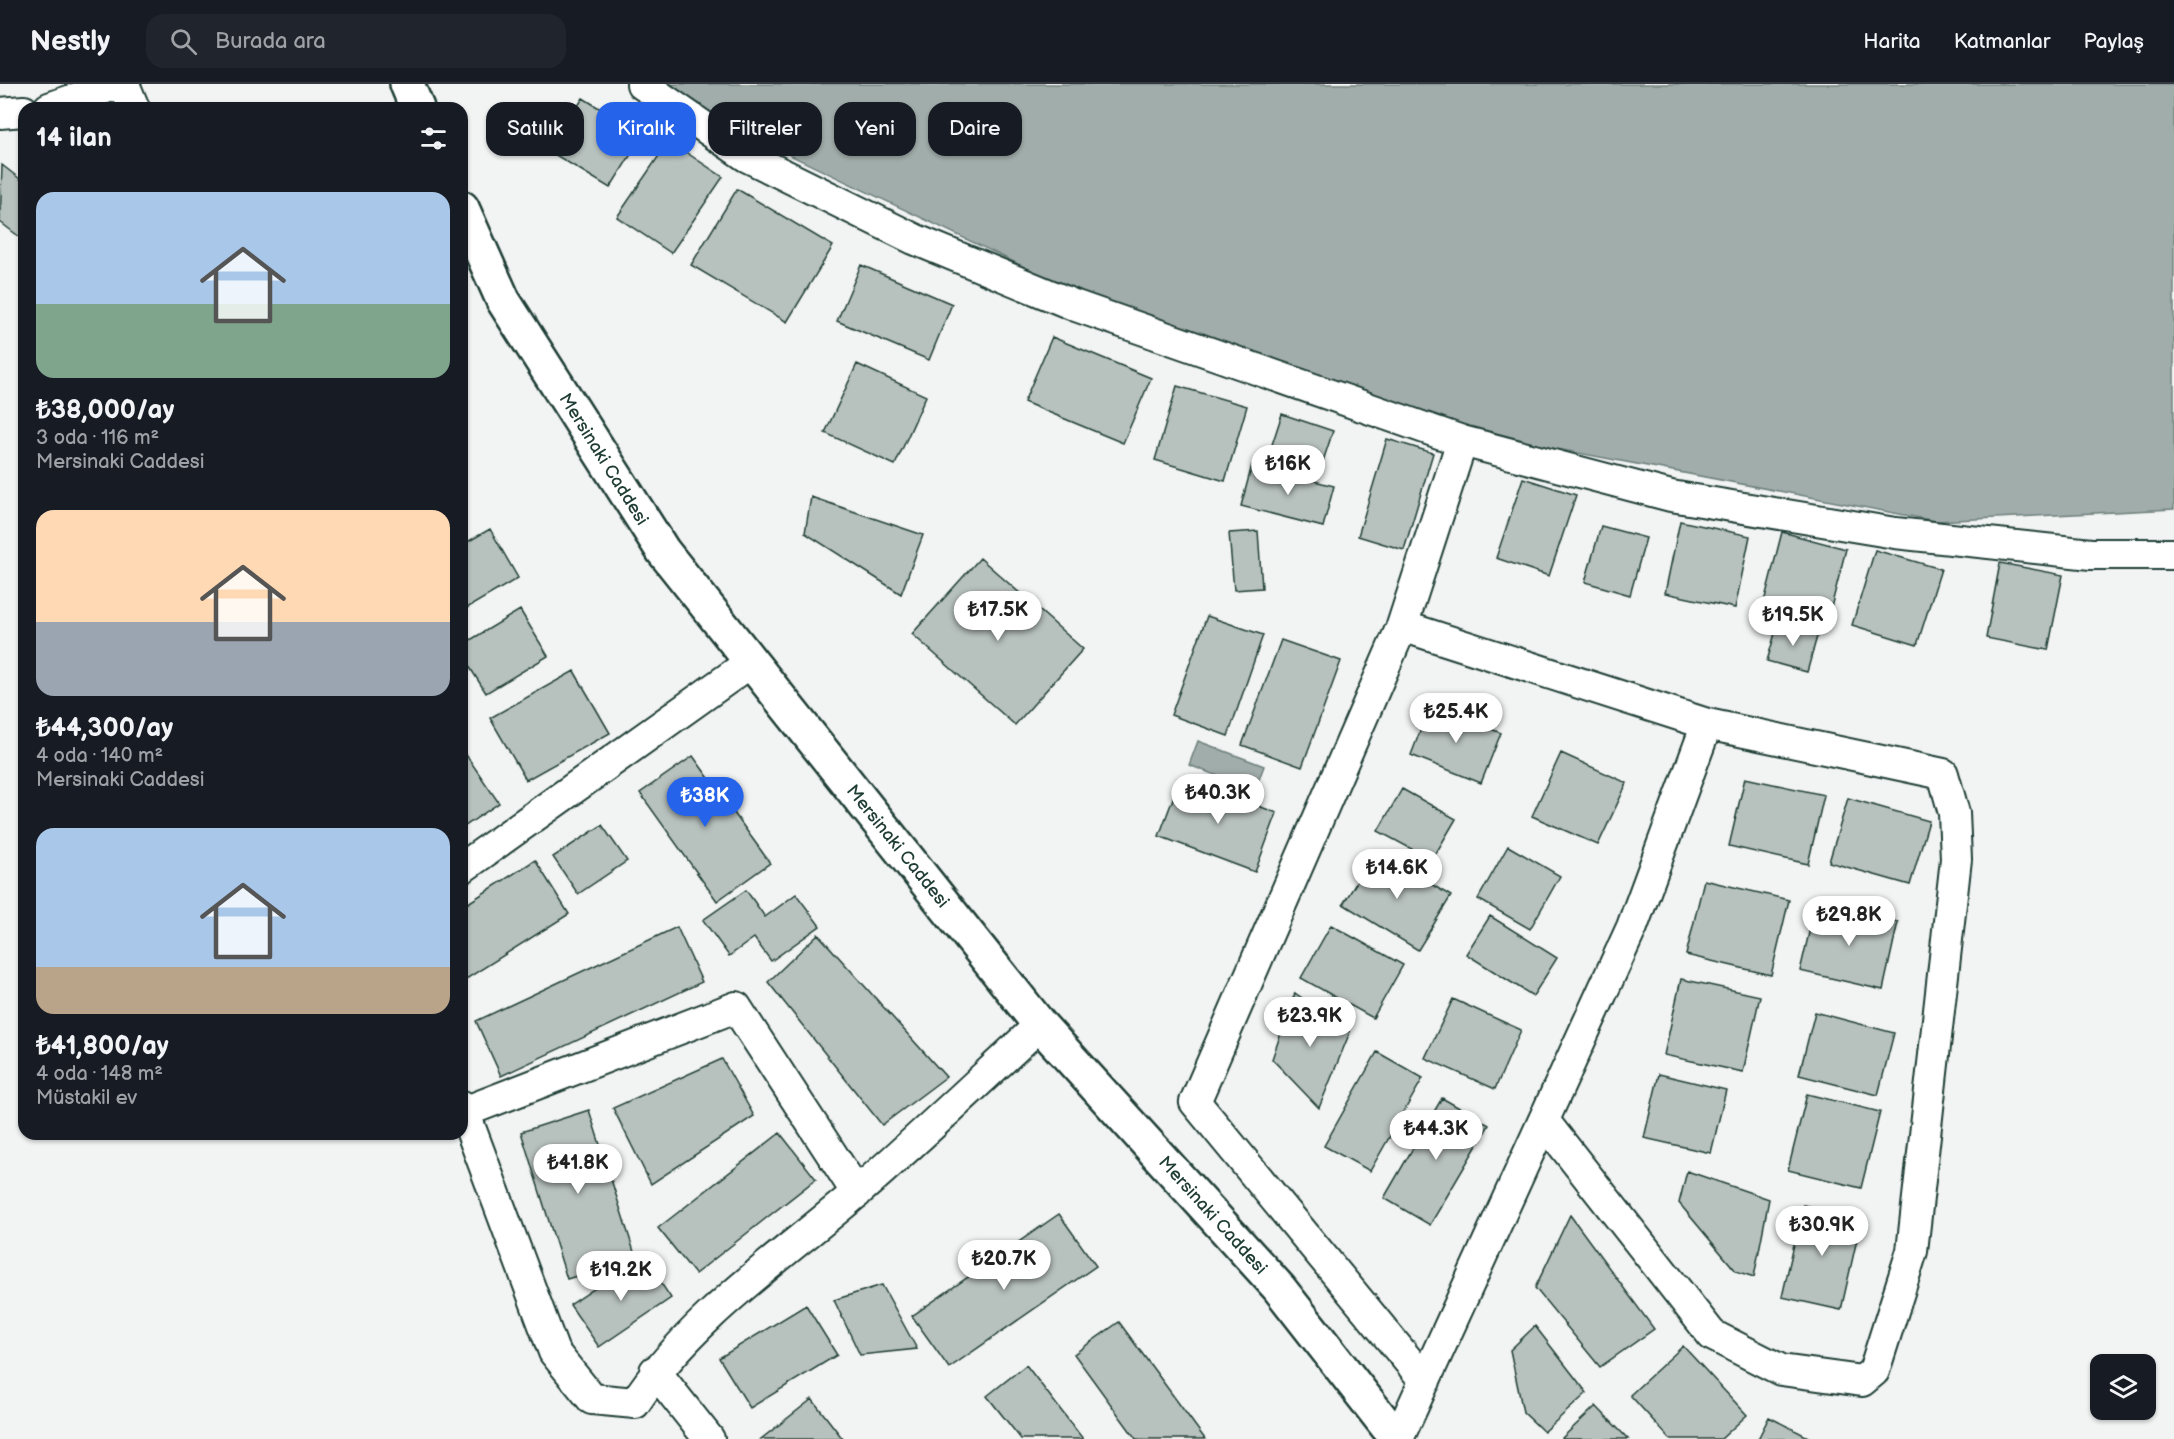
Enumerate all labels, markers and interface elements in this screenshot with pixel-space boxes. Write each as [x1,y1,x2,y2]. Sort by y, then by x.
search box [146,14,566,68]
text: Nestly [30,25,110,58]
icon: search [167,25,200,58]
text: Burada ara [215,28,326,55]
text: Harita [1863,29,1921,54]
text: Katmanlar [1954,29,2050,54]
text: Paylaş [2083,29,2144,54]
chip: Satılık [486,102,584,156]
chip: Kiralık [596,102,696,156]
chip: Filtreler [708,102,822,156]
chip: Yeni [834,102,916,156]
chip: Daire [928,102,1022,156]
icon: filters [417,122,450,155]
text: 14 ilan [36,123,112,154]
icon: home [189,231,297,339]
street label: Mersinaki Caddesi [554,389,653,529]
text: ₺38,000/ay [36,395,174,426]
text: 3 oda · 116 m² [36,426,159,450]
pin: ₺16K [1252,445,1324,496]
text: Mersinaki Caddesi [36,450,204,474]
text: ₺16K [1265,452,1311,476]
icon: home [189,549,297,657]
pin: ₺17.5K [949,591,1047,642]
pin: ₺19.5K [1744,596,1842,647]
text: ₺17.5K [968,598,1028,622]
text: ₺19.5K [1762,603,1824,627]
pin: ₺25.4K [1407,693,1505,744]
text: ₺25.4K [1424,700,1488,724]
text: ₺44,300/ay [36,713,173,744]
text: 4 oda · 140 m² [36,744,163,768]
text: Mersinaki Caddesi [36,768,204,792]
pin: ₺40.3K [1169,774,1267,825]
pin: ₺38K [669,777,741,828]
street label: Mersinaki Caddesi [842,781,953,912]
text: ₺40.3K [1185,781,1251,805]
text: ₺38K [681,784,729,808]
pin: ₺14.6K [1348,849,1446,900]
text: ₺14.6K [1366,856,1428,880]
icon: home [189,867,297,975]
pin: ₺29.8K [1800,896,1898,947]
text: ₺29.8K [1816,903,1882,927]
pin: ₺23.9K [1261,997,1359,1048]
text: ₺23.9K [1278,1004,1342,1028]
text: ₺41,800/ay [36,1031,169,1062]
text: 4 oda · 148 m² [36,1062,163,1086]
text: Müstakil ev [36,1086,137,1110]
pin: ₺44.3K [1387,1110,1485,1161]
text: ₺44.3K [1404,1117,1468,1141]
pin: ₺41.8K [529,1144,627,1195]
text: ₺41.8K [547,1151,609,1175]
street label: Mersinaki Caddesi [1154,1152,1271,1279]
pin: ₺30.9K [1773,1206,1871,1257]
text: ₺30.9K [1789,1213,1855,1237]
pin: ₺20.7K [955,1240,1053,1291]
text: ₺20.7K [972,1247,1036,1271]
pin: ₺19.2K [572,1251,670,1302]
text: ₺19.2K [590,1258,652,1282]
map controls [2090,1354,2156,1420]
button: layers [2090,1354,2156,1420]

